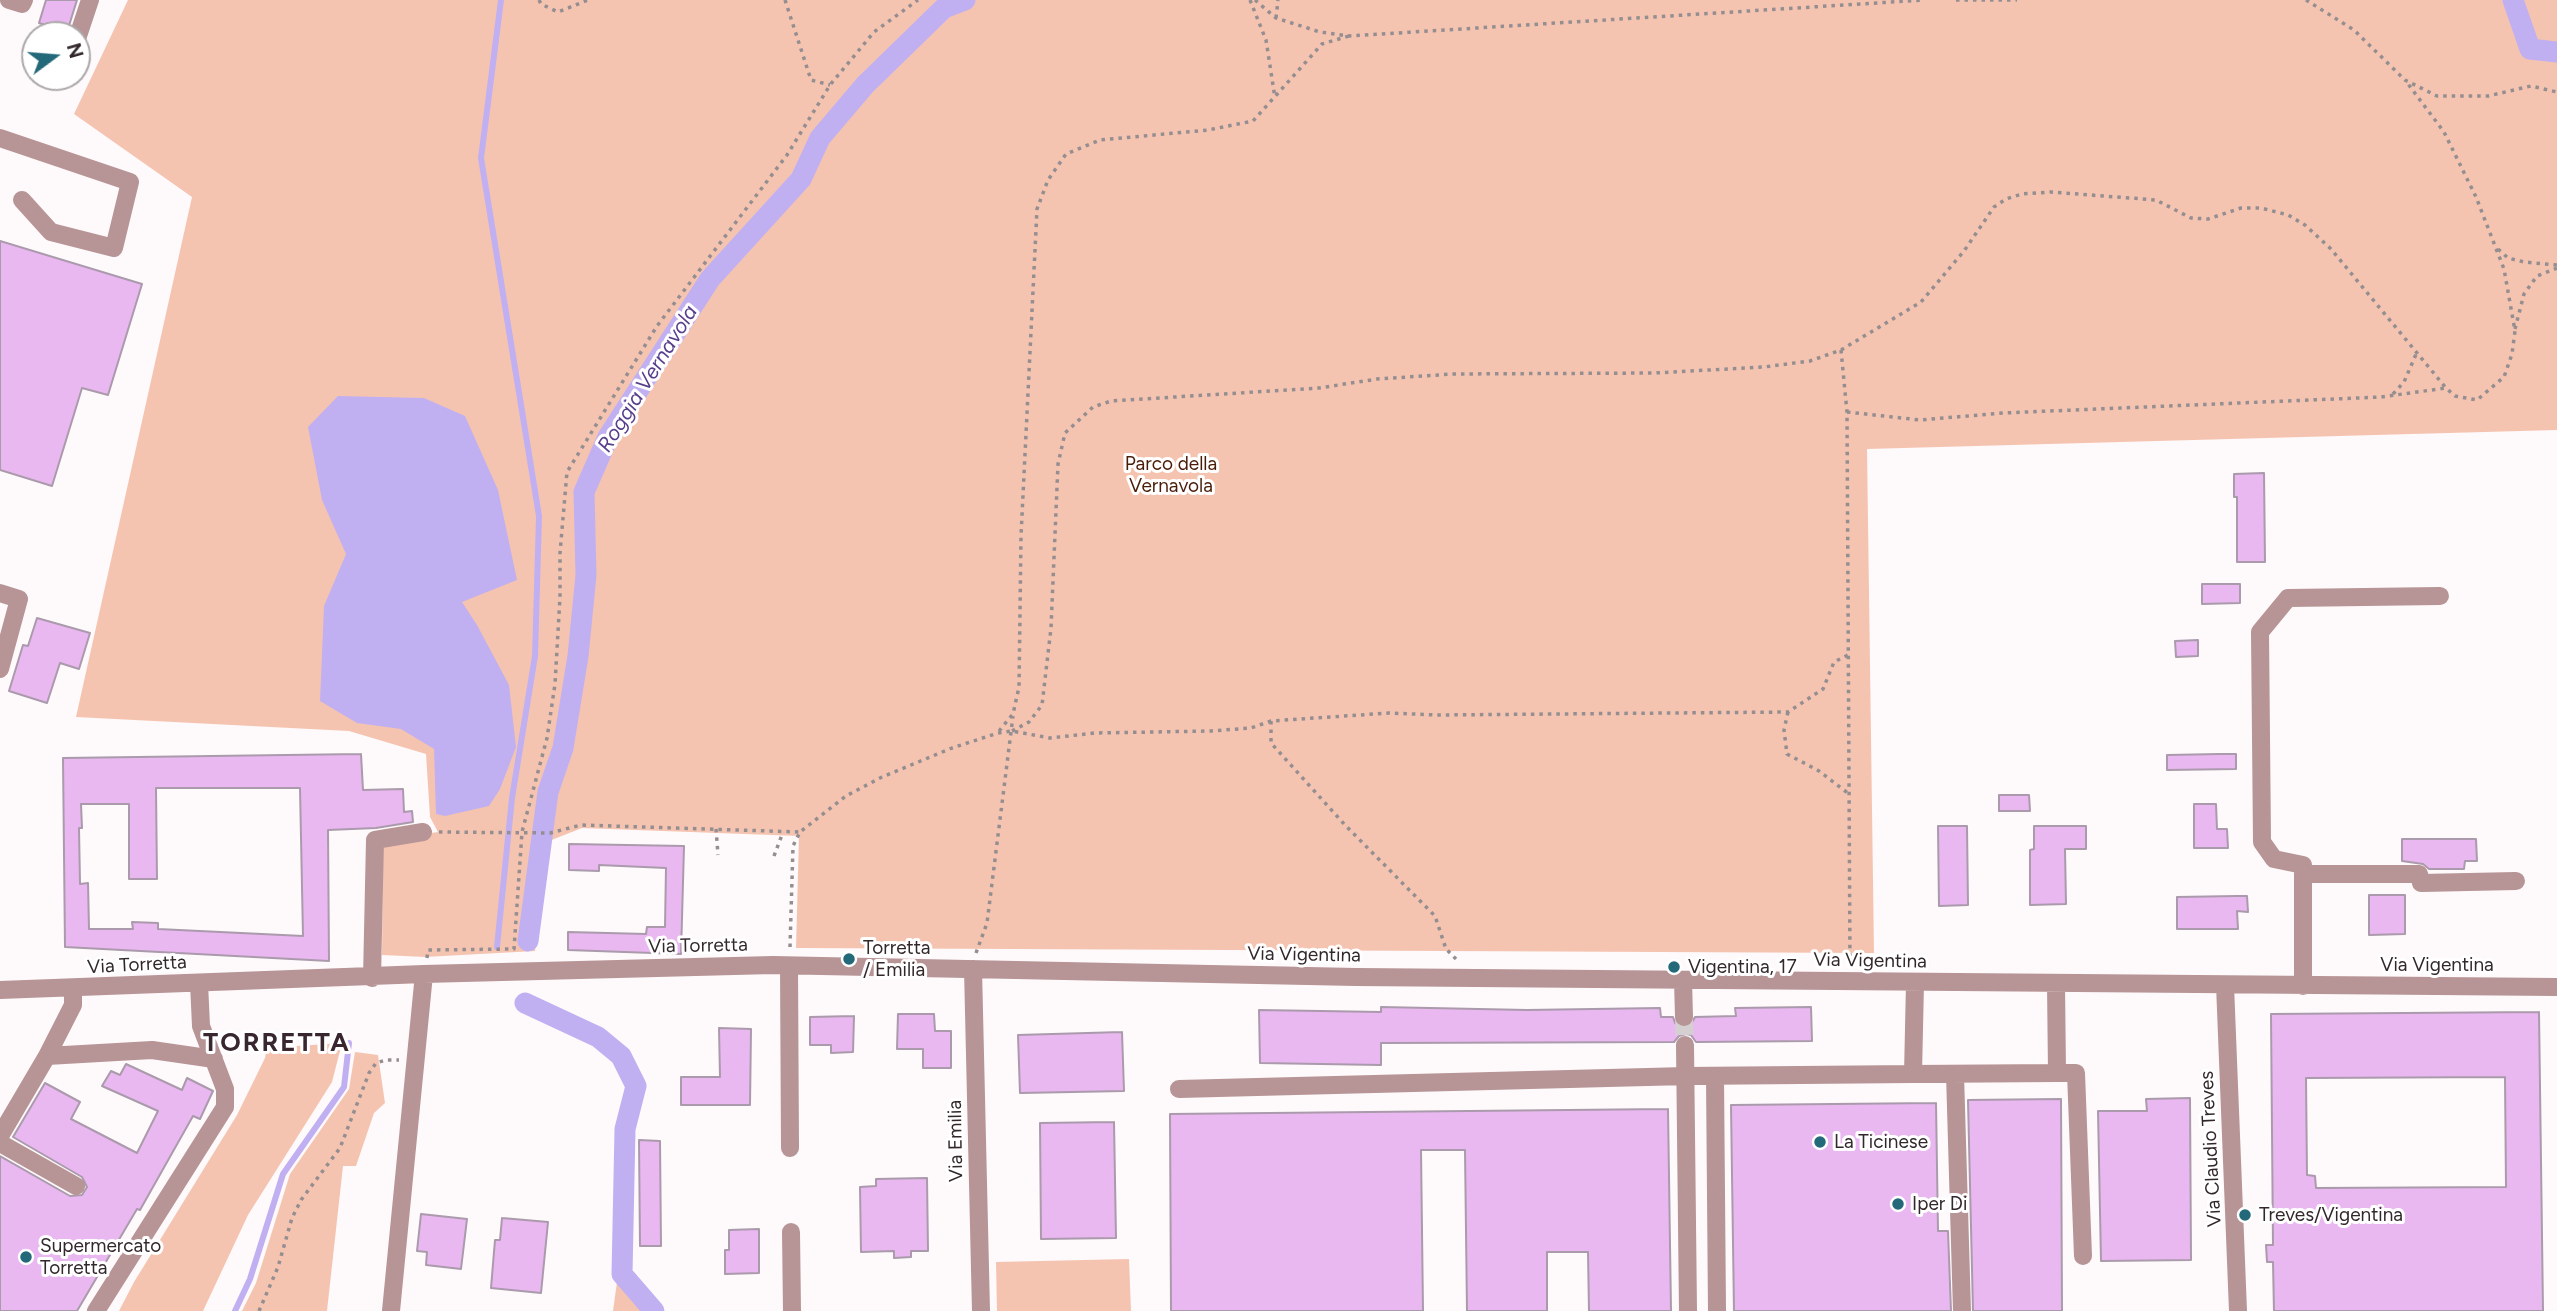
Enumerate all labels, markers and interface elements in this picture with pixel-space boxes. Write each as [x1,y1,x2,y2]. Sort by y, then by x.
north arrow [21,21,91,91]
text: N [62,40,88,61]
water label: Roggia Vernavola [593,301,703,457]
park label: Parco della Vernavola [1125,453,1217,497]
street label: Via Torretta [648,934,748,958]
place label: Torretta / Emilia [863,937,931,981]
street label: Via Vigentina [1247,943,1361,967]
street label: Via Vigentina [1813,949,1927,973]
street label: Via Torretta [87,951,187,979]
marker: Torretta / Emilia [841,951,857,967]
street label: Via Vigentina [2380,954,2494,976]
place label: Vigentina, 17 [1688,956,1797,978]
marker: Vigentina, 17 [1666,959,1682,975]
district label: TORRETTA [204,1027,350,1059]
street label: Via Claudio Treves [2196,1070,2226,1228]
street label: Via Emilia [944,1100,968,1182]
place label: La Ticinese [1834,1131,1928,1153]
marker: La Ticinese [1812,1134,1828,1150]
place label: Iper Di [1912,1193,1967,1215]
marker: Iper Di [1890,1196,1906,1212]
place label: Treves/Vigentina [2259,1204,2403,1226]
marker: Treves/Vigentina [2237,1207,2253,1223]
place label: Supermercato Torretta [40,1235,161,1279]
marker: Supermercato Torretta [18,1249,34,1265]

